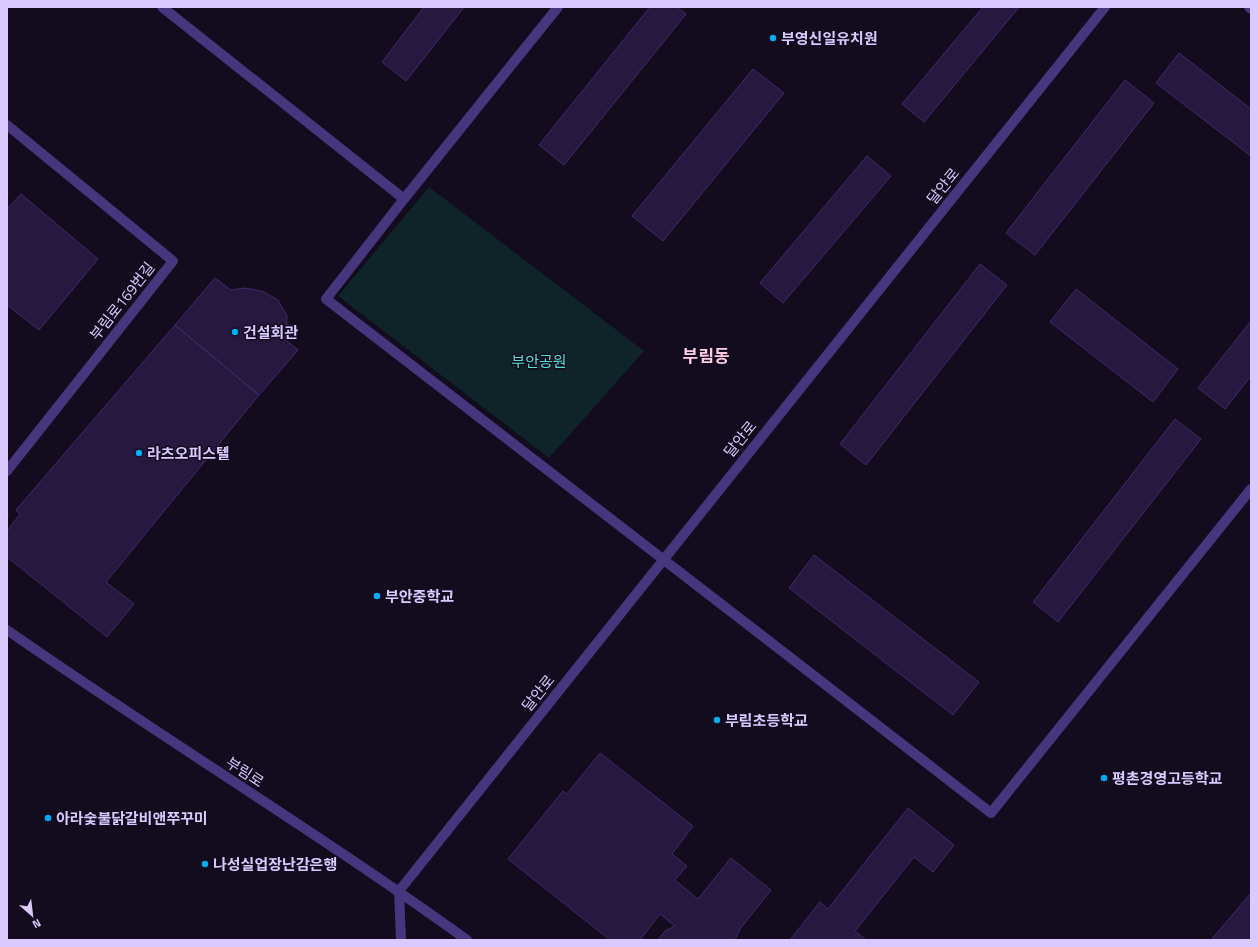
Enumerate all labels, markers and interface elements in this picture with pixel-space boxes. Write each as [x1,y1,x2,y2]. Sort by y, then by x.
place label: 부영신일유치원 [781,27,878,50]
marker: 부영신일유치원 [768,33,778,43]
street label: 달안로 [921,163,965,209]
street label: 부림로169번길 [84,257,160,345]
place label: 건설회관 [243,321,298,344]
marker: 건설회관 [230,327,240,337]
district label: 부림동 [683,343,730,369]
park label: 부안공원 [511,350,567,373]
street label: 달안로 [718,416,762,462]
place label: 라츠오피스텔 [147,442,230,465]
marker: 라츠오피스텔 [134,448,144,458]
place label: 부안중학교 [385,585,454,608]
marker: 부안중학교 [372,591,382,601]
street label: 달안로 [516,670,560,716]
place label: 부림초등학교 [725,709,808,732]
marker: 부림초등학교 [712,715,722,725]
street label: 부림로 [221,751,269,793]
place label: 평촌경영고등학교 [1112,767,1223,790]
marker: 평촌경영고등학교 [1099,773,1109,783]
place label: 아라숯불닭갈비앤쭈꾸미 [56,807,208,830]
marker: 아라숯불닭갈비앤쭈꾸미 [43,813,53,823]
place label: 나성실업장난감은행 [213,853,337,876]
marker: 나성실업장난감은행 [200,859,210,869]
north arrow [12,895,52,935]
text: N [30,915,44,933]

